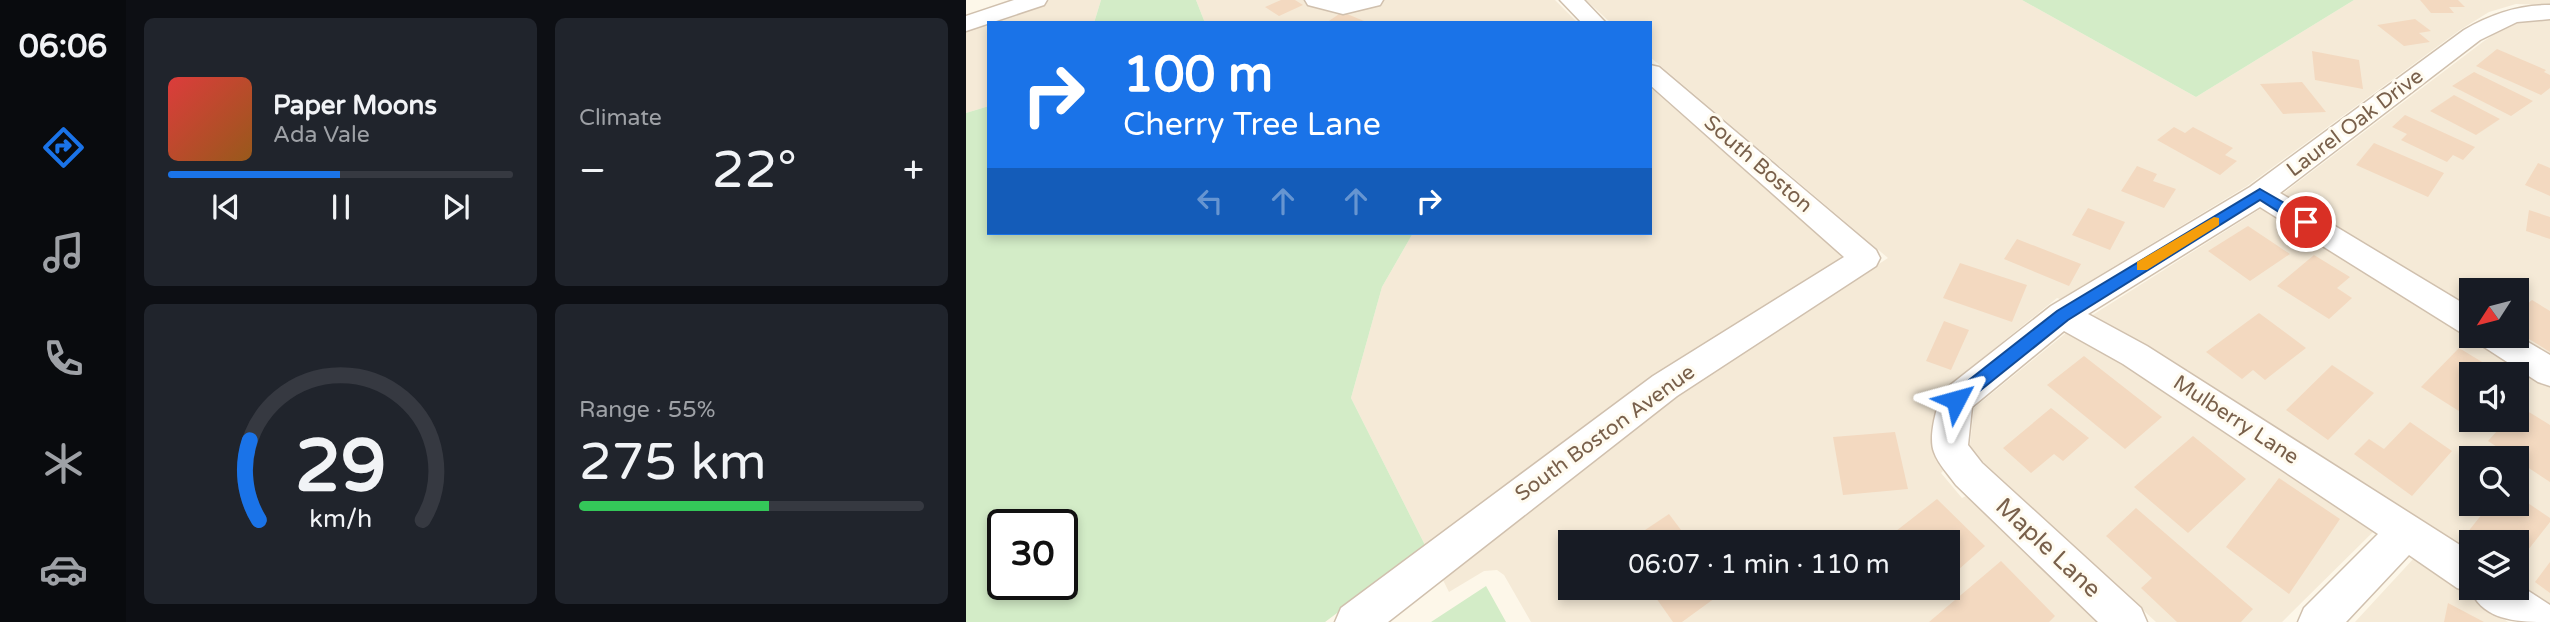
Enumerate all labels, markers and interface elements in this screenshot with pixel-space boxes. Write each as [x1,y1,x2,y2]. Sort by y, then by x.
text: 06:06 [19,28,107,66]
text: 100 m [1123,46,1273,105]
icon: right [1008,49,1099,140]
street label: Laurel Oak Drive [2282,64,2428,182]
text: Paper Moons [273,90,437,121]
text: Climate [579,104,662,132]
text: Cherry Tree Lane [1123,106,1381,144]
street label: South Boston [1699,110,1817,218]
text: Ada Vale [273,121,370,149]
icon: directions [39,123,88,172]
text: 22° [712,139,797,202]
text: − [579,148,606,194]
text: + [903,148,924,194]
icon: left [1191,182,1229,220]
icon: ahead [1264,182,1302,220]
icon: ahead [1337,182,1375,220]
icon: right [1410,182,1448,220]
icon: previous [207,188,245,226]
icon: pause [322,188,360,226]
icon: next [437,188,475,226]
pin [2276,192,2336,252]
icon: arrive [2287,203,2325,241]
icon: music [39,228,88,277]
north arrow [2459,278,2529,348]
map controls [2459,278,2529,600]
icon: phone [39,334,88,383]
street label: South Boston Avenue [1510,359,1700,507]
button: sound [2459,362,2529,432]
position arrow [1919,363,1993,437]
street label: Mulberry Lane [2169,370,2304,470]
text: Range · 55% [579,396,715,424]
text: 29 [295,423,386,511]
text: 275 km [579,431,767,494]
icon: climate [39,439,88,488]
button: search [2459,446,2529,516]
street label: Maple Lane [1989,492,2107,604]
text: km/h [309,504,372,534]
speed limit sign: 30 [987,509,1078,600]
button: layers [2459,530,2529,600]
icon: car [39,545,88,594]
text: 06:07 · 1 min · 110 m [1628,549,1890,580]

